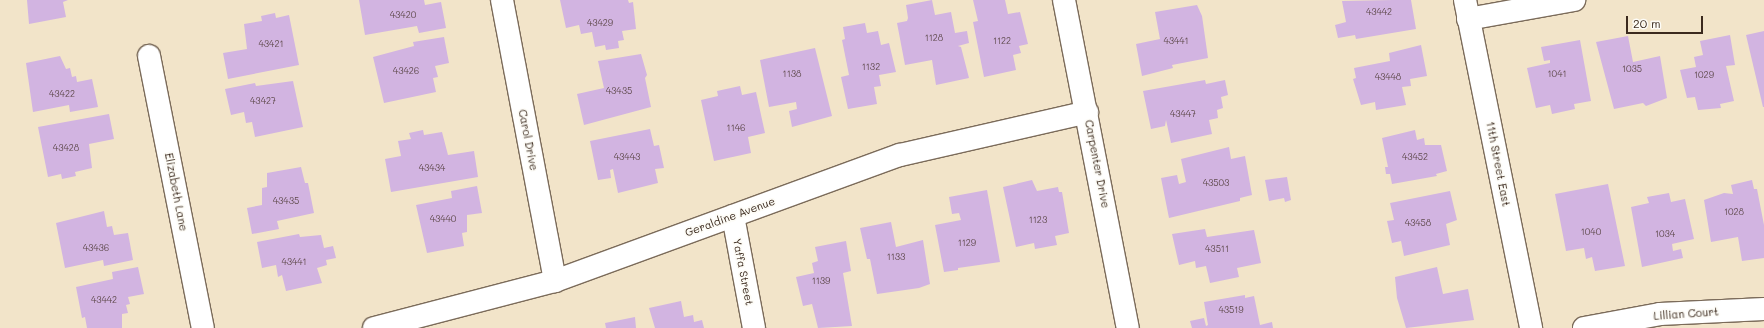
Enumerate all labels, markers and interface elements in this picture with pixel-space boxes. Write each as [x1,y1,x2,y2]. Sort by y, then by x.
house number: 43442 [1366,7,1392,17]
scale bar [1628,8,1705,34]
house number: 43420 [390,10,416,20]
text: 20 m [1633,15,1661,31]
house number: 43429 [587,18,613,28]
house number: 1128 [925,33,943,43]
house number: 1122 [993,36,1011,46]
house number: 43441 [1163,36,1189,46]
house number: 43421 [259,39,283,49]
house number: 1132 [862,62,880,72]
house number: 1035 [1622,64,1642,74]
house number: 43426 [393,66,419,76]
house number: 1138 [783,69,801,79]
house number: 1041 [1548,69,1566,79]
house number: 1029 [1694,70,1714,80]
house number: 43448 [1375,72,1401,82]
house number: 43435 [606,86,632,96]
house number: 43422 [49,89,75,99]
house number: 43427 [250,96,276,106]
street label: Carol Drive [516,108,540,172]
house number: 43447 [1170,109,1196,119]
street label: Carpenter Drive [1082,119,1112,209]
street label: 11th Street East [1483,120,1513,208]
house number: 1146 [727,123,745,133]
house number: 43428 [53,143,79,153]
street label: Elizabeth Lane [162,152,190,232]
house number: 43443 [614,152,640,162]
house number: 43452 [1402,152,1428,162]
house number: 43434 [419,163,445,173]
house number: 43503 [1203,178,1229,188]
street label: Geraldine Avenue [683,195,777,239]
house number: 43435 [273,196,299,206]
house number: 1028 [1724,207,1744,217]
house number: 43440 [430,214,456,224]
house number: 1123 [1029,215,1047,225]
house number: 43458 [1405,218,1431,228]
house number: 1040 [1581,227,1601,237]
house number: 1034 [1655,229,1675,239]
street label: Yaffa Street [730,237,756,307]
house number: 1129 [958,238,976,248]
house number: 43436 [83,243,109,253]
house number: 43511 [1205,244,1229,254]
house number: 1133 [887,252,905,262]
house number: 43441 [281,257,307,267]
house number: 1139 [812,276,830,286]
house number: 43442 [91,295,117,305]
house number: 43519 [1218,305,1244,315]
street label: Lillian Court [1653,305,1719,323]

